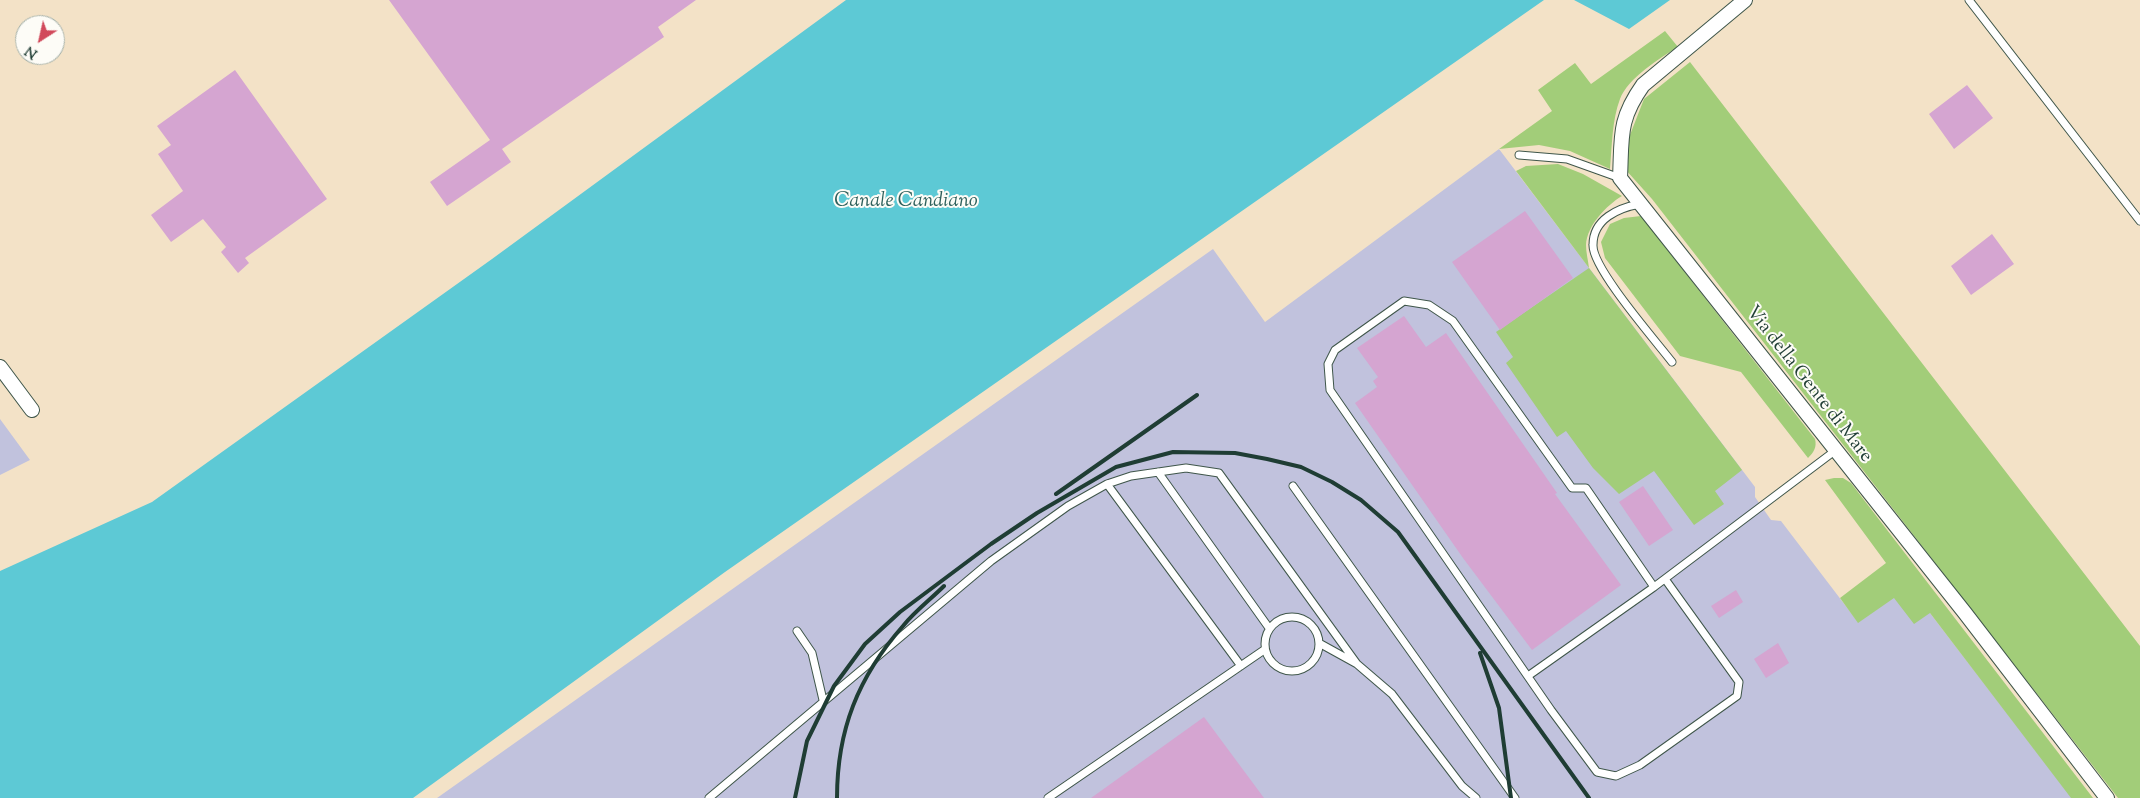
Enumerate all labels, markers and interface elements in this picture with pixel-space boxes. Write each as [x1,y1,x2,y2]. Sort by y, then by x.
north arrow [15,15,65,65]
text: N [22,40,42,63]
water label: Canale Candiano [834,191,978,215]
street label: Via della Gente di Mare [1740,302,1876,468]

